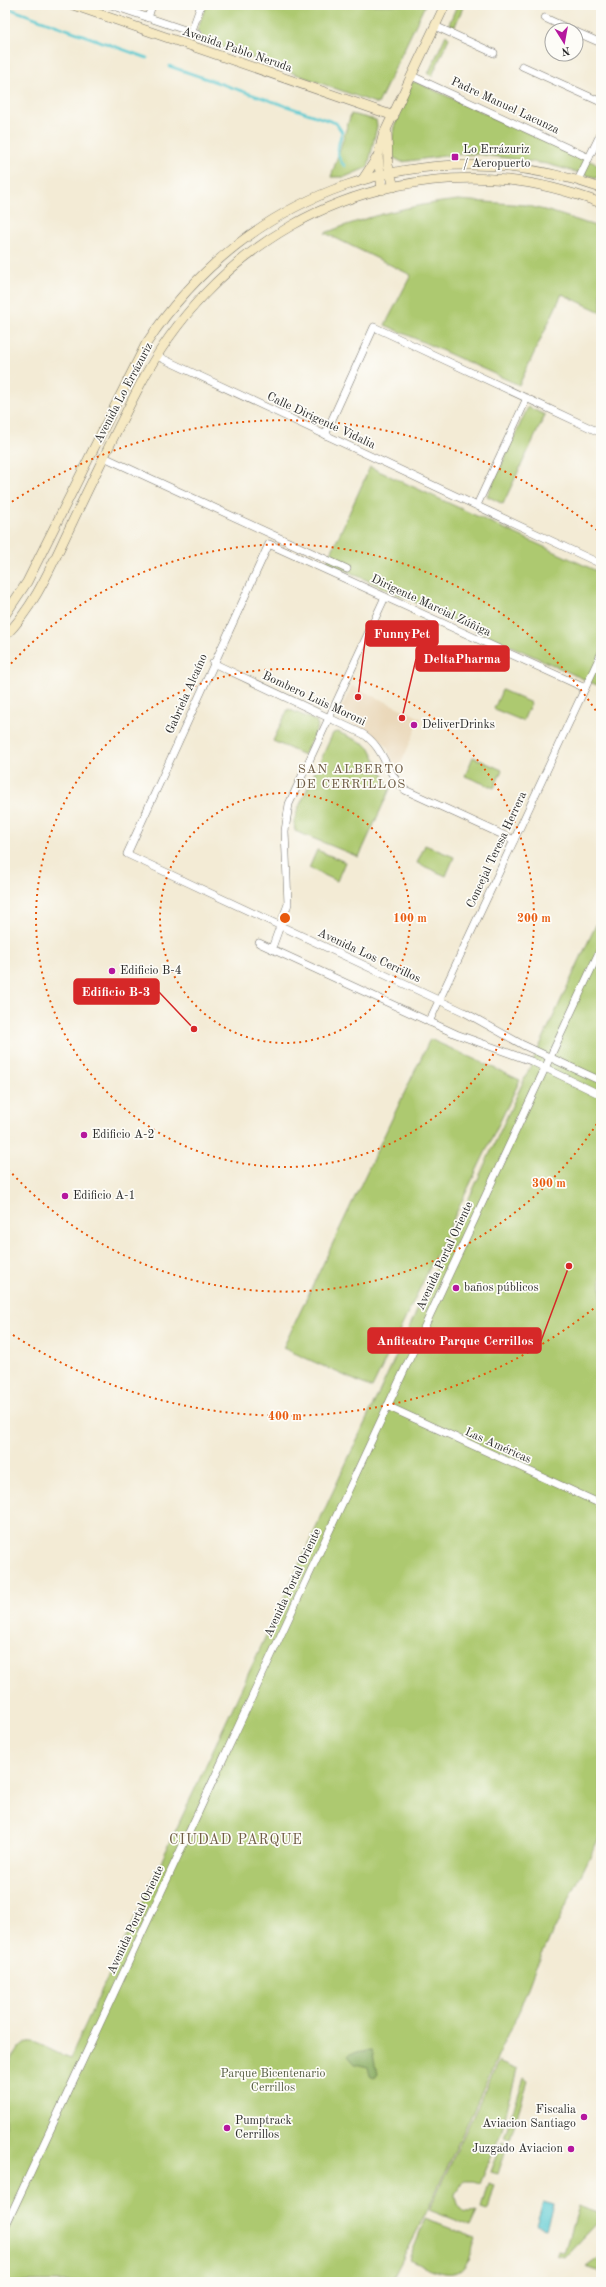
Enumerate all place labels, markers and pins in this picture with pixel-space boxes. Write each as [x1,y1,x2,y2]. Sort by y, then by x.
place label: Lo Errázuriz / Aeropuerto [463,144,531,170]
marker: Lo Errázuriz / Aeropuerto [450,152,460,162]
callout: FunnyPet [366,621,438,646]
callout: DeltaPharma [416,646,509,671]
place label: DeliverDrinks [422,719,495,731]
marker: DeliverDrinks [409,720,419,730]
centre of rings [278,911,292,925]
place label: Edificio B-4 [120,965,182,977]
marker: Edificio B-4 [107,966,117,976]
callout: Edificio B-3 [74,979,159,1004]
place label: Edificio A-2 [92,1129,155,1141]
marker: Edificio A-2 [79,1130,89,1140]
place label: Edificio A-1 [73,1190,136,1202]
marker: Edificio A-1 [60,1191,70,1201]
place label: baños públicos [464,1282,539,1294]
marker: baños públicos [451,1283,461,1293]
callout: Anfiteatro Parque Cerrillos [368,1328,541,1353]
place label: Fiscalia Aviacion Santiago [482,2104,576,2130]
marker: Fiscalia Aviacion Santiago [579,2112,589,2122]
place label: Pumptrack Cerrillos [235,2115,292,2141]
marker: Pumptrack Cerrillos [222,2123,232,2133]
place label: Juzgado Aviacion [472,2143,564,2155]
marker: Juzgado Aviacion [566,2144,576,2154]

